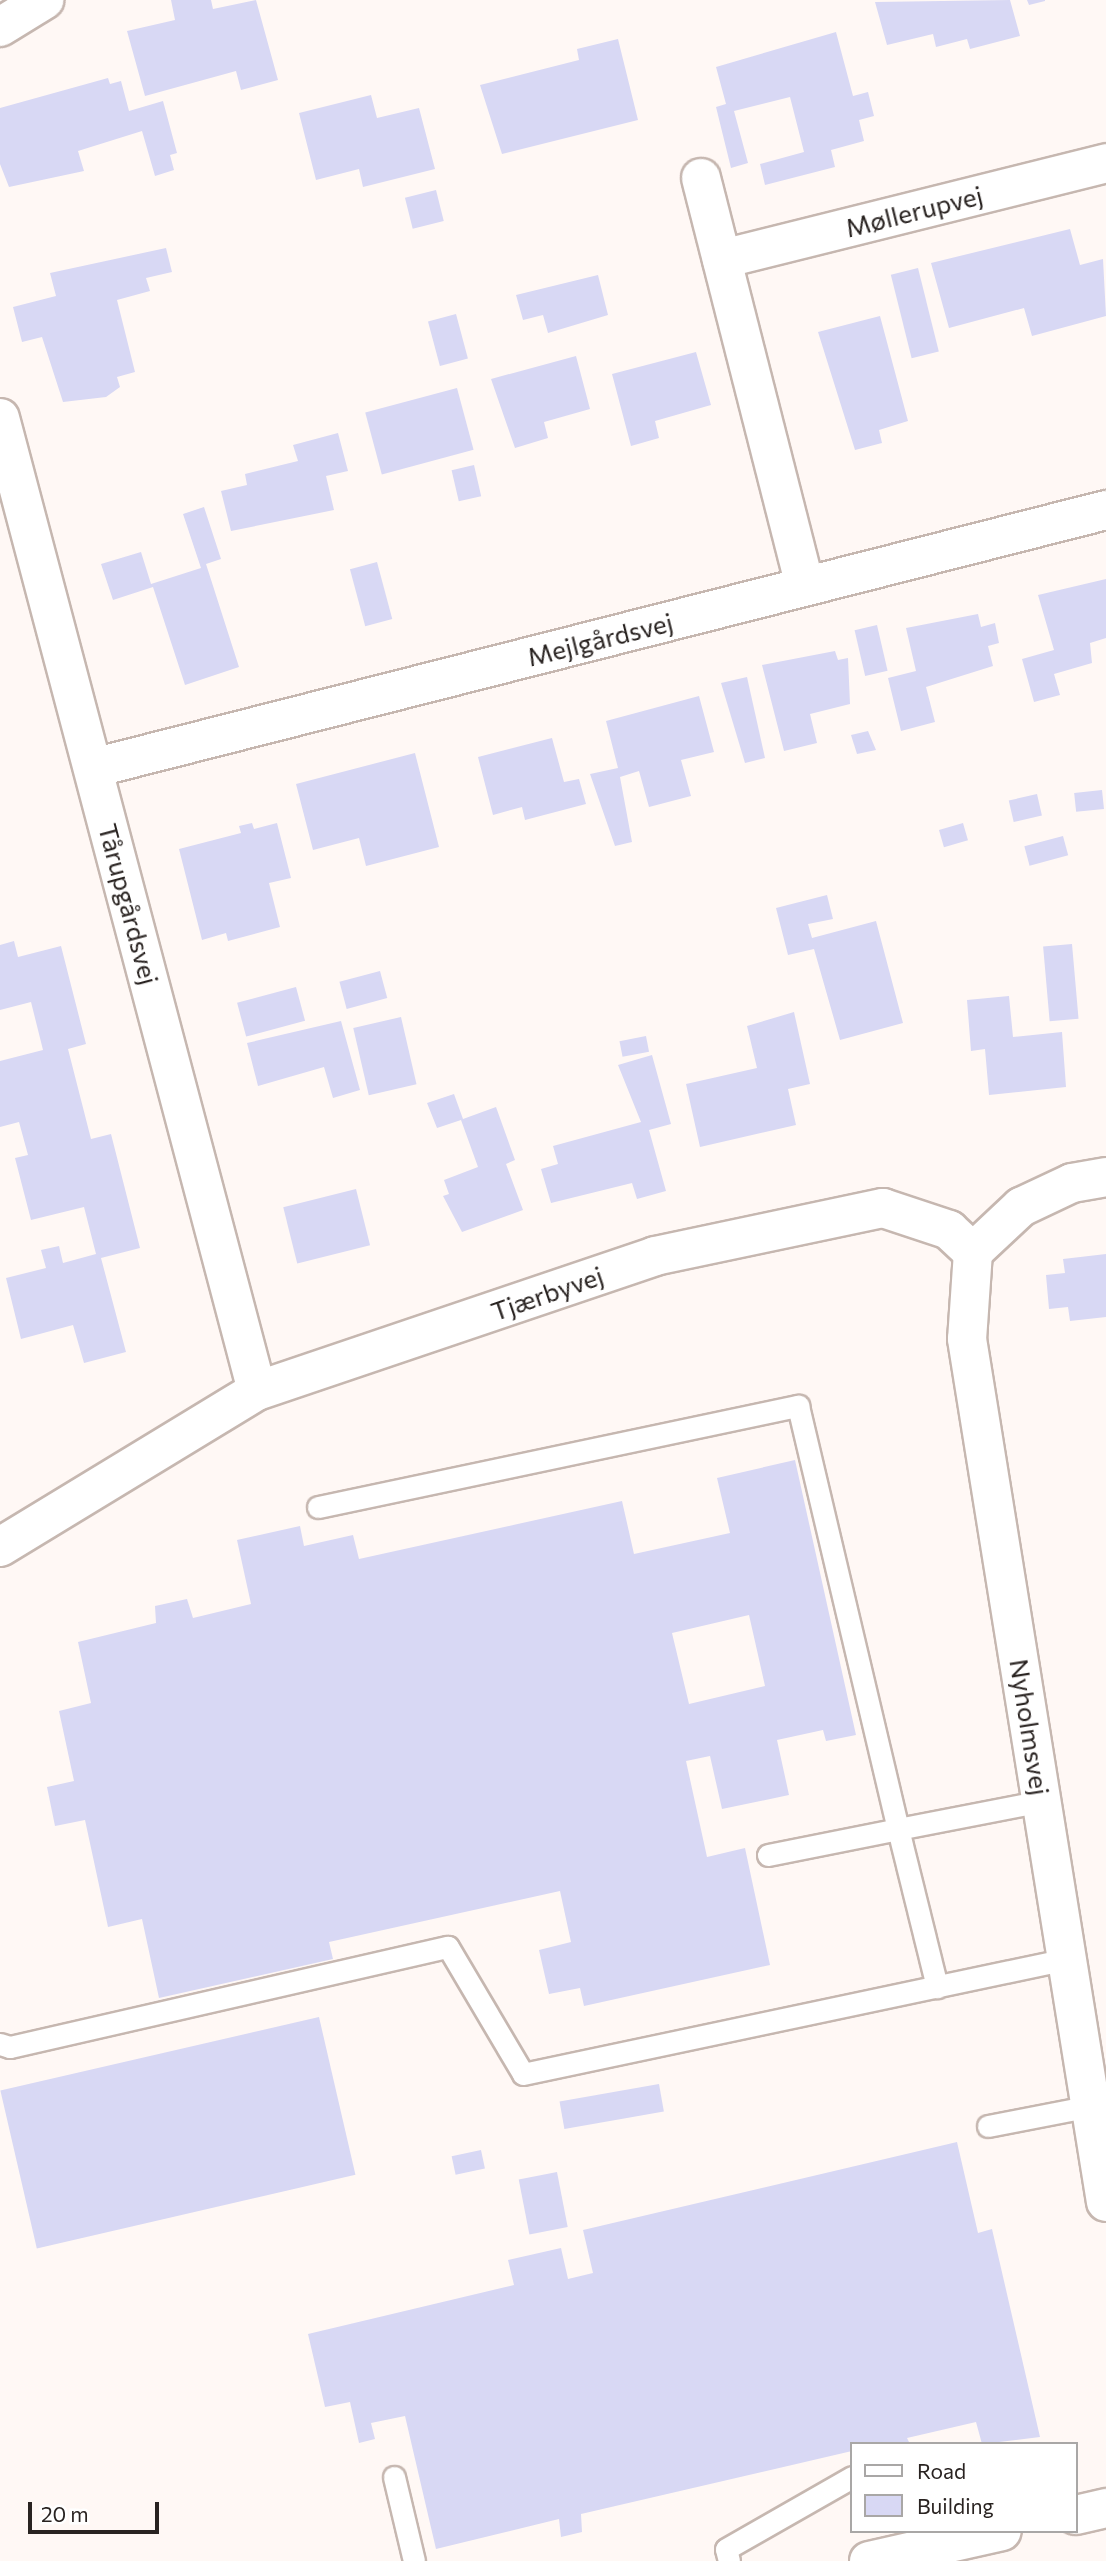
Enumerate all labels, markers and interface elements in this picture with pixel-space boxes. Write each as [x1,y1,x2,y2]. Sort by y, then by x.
street label: Møllerupvej [842,179,986,243]
street label: Mejlgårdsvej [524,606,676,672]
street label: Tårupgårdsvej [93,820,165,988]
street label: Tjærbyvej [487,1259,607,1327]
street label: Nyholmsvej [1004,1657,1056,1797]
legend [850,2442,1078,2533]
text: Road [917,2458,966,2483]
scale bar [32,2488,163,2532]
text: Building [917,2493,994,2518]
text: 20 m [41,2501,89,2526]

